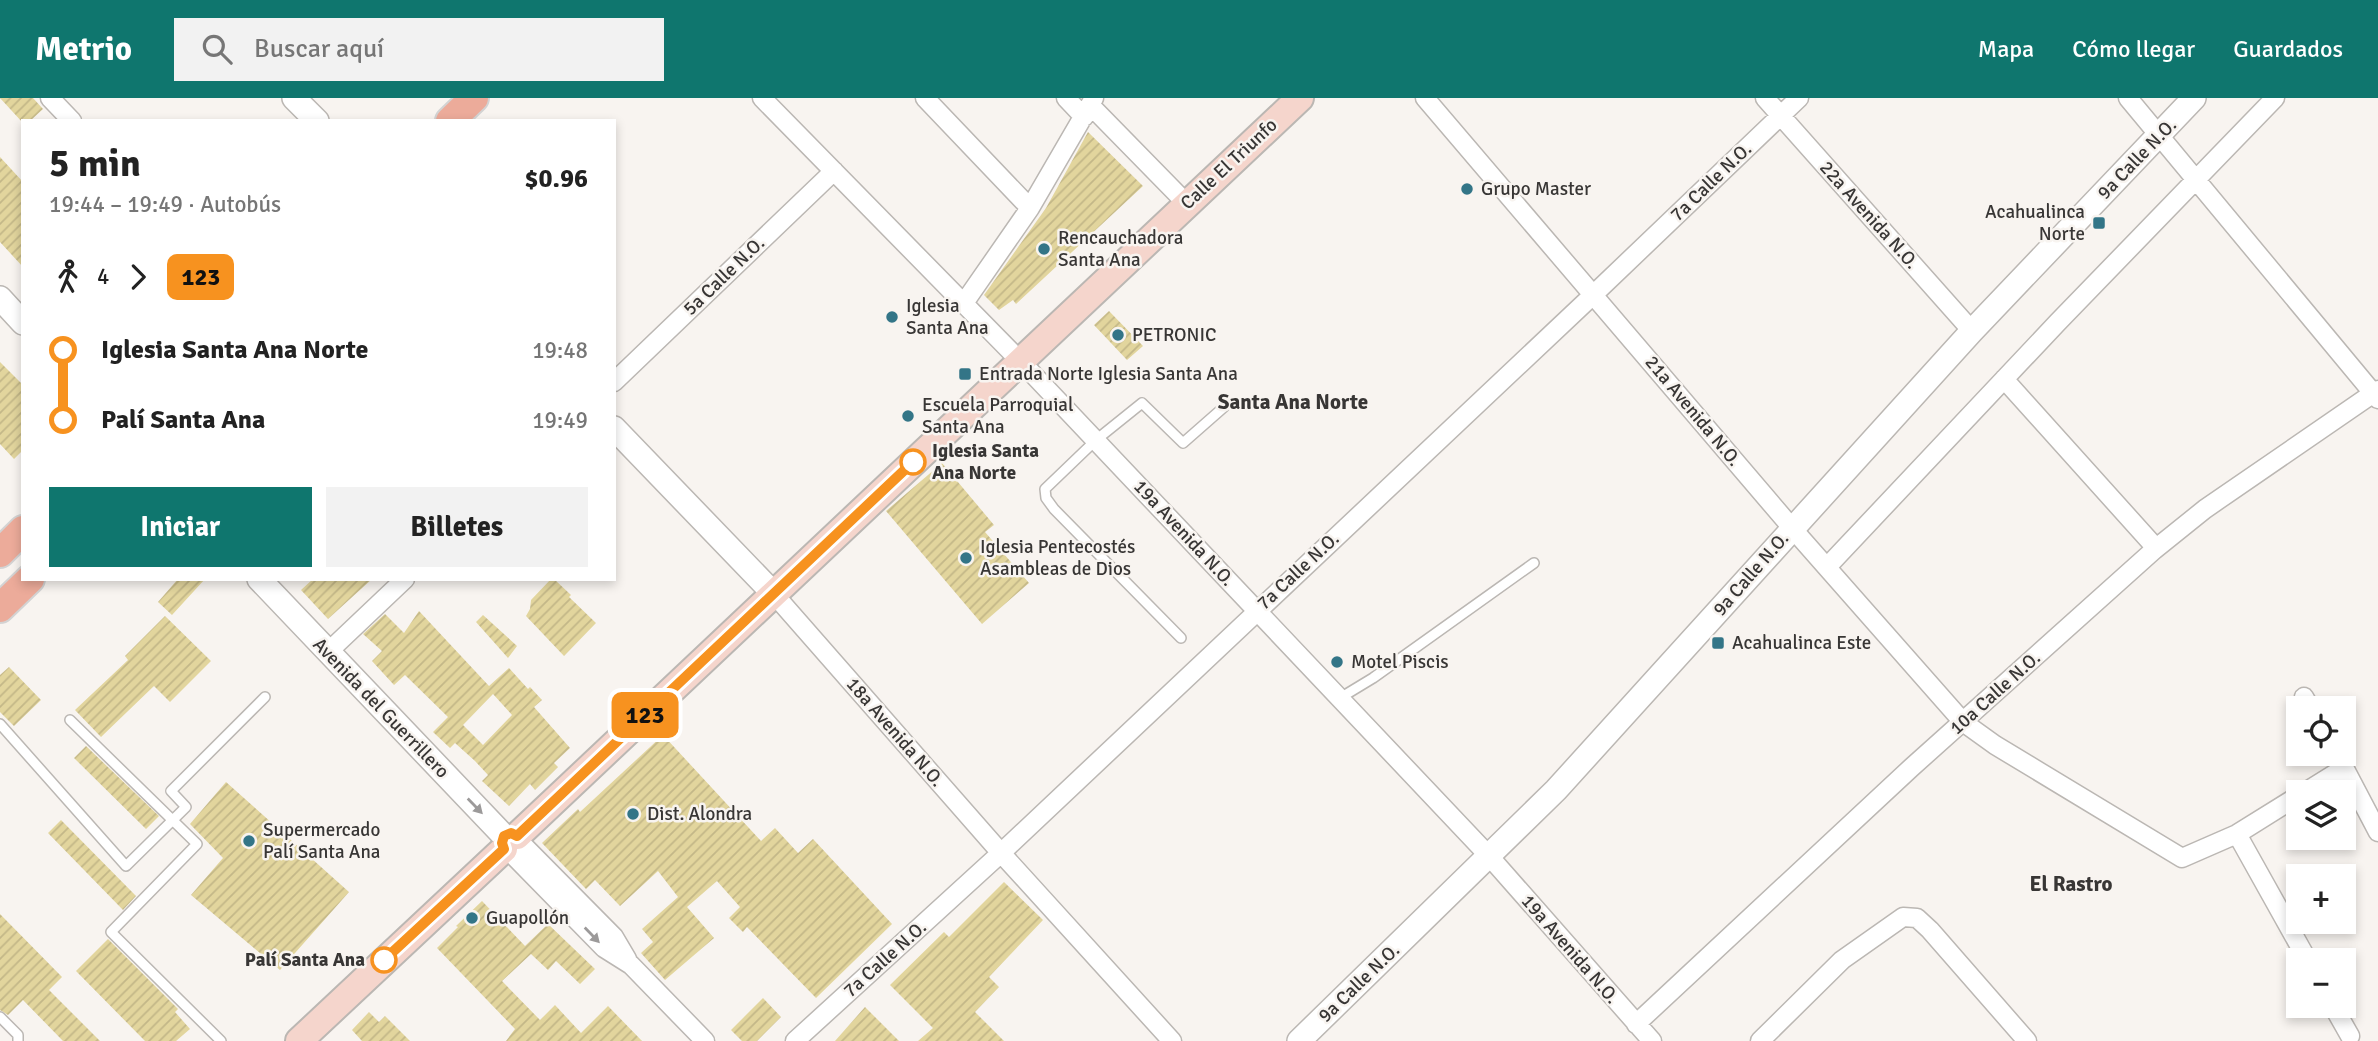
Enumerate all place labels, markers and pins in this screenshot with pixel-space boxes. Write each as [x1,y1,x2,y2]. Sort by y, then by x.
place label: Grupo Master [1481,177,1591,201]
marker: Grupo Master [1459,181,1475,197]
place label: Acahualinca Norte [1985,200,2085,246]
marker: Acahualinca Norte [2091,215,2107,231]
place label: Rencauchadora Santa Ana [1058,226,1183,272]
marker: Rencauchadora Santa Ana [1036,241,1052,257]
place label: Iglesia Santa Ana [906,294,989,340]
marker: Iglesia Santa Ana [884,309,900,325]
place label: PETRONIC [1132,323,1216,347]
marker: PETRONIC [1110,327,1126,343]
place label: Entrada Norte Iglesia Santa Ana [979,362,1238,386]
marker: Entrada Norte Iglesia Santa Ana [957,366,973,382]
place label: Escuela Parroquial Santa Ana [922,393,1074,439]
marker: Escuela Parroquial Santa Ana [900,408,916,424]
place label: Iglesia Santa Ana Norte [932,439,1039,485]
marker: Iglesia Santa Ana Norte [900,449,926,475]
place label: Iglesia Pentecostés Asambleas de Dios [980,535,1135,581]
marker: Iglesia Pentecostés Asambleas de Dios [958,550,974,566]
place label: Acahualinca Este [1732,631,1871,655]
marker: Acahualinca Este [1710,635,1726,651]
place label: Motel Piscis [1351,650,1449,674]
marker: Motel Piscis [1329,654,1345,670]
place label: Dist. Alondra [647,802,752,826]
marker: Dist. Alondra [625,806,641,822]
place label: Supermercado Palí Santa Ana [263,818,380,864]
marker: Supermercado Palí Santa Ana [241,833,257,849]
place label: Guapollón [486,906,569,930]
marker: Guapollón [464,910,480,926]
marker: Palí Santa Ana [371,947,397,973]
place label: Palí Santa Ana [245,948,365,972]

